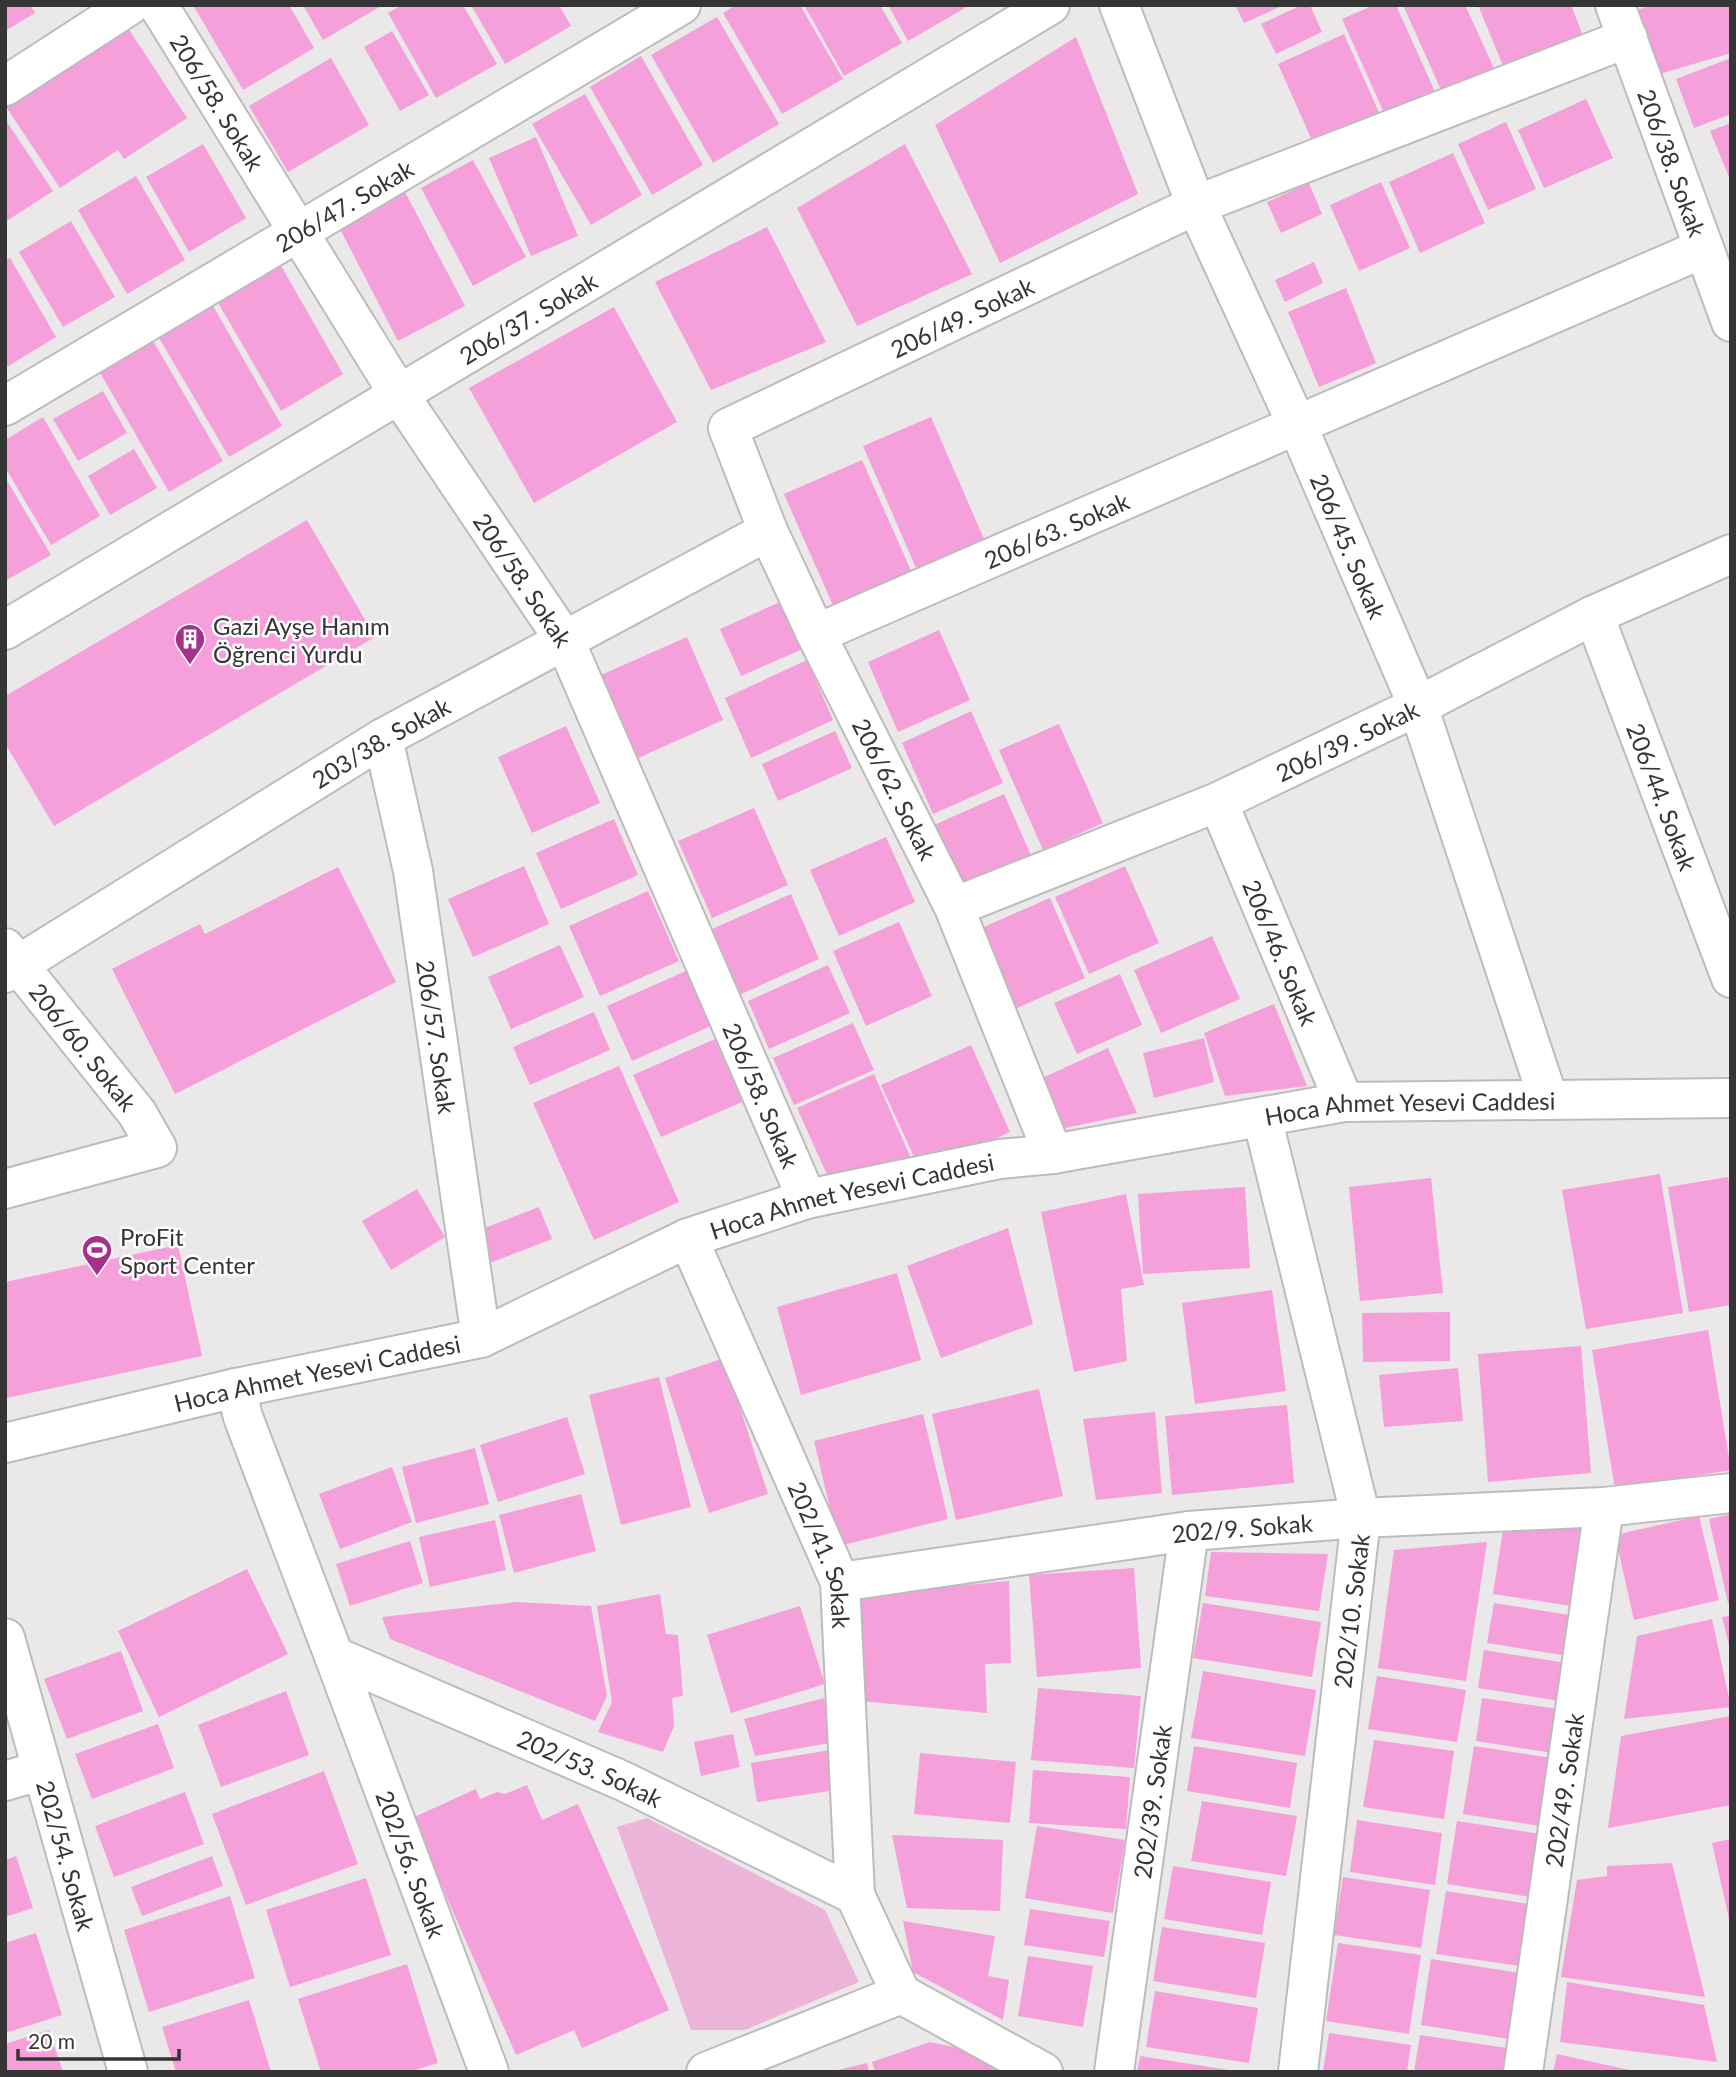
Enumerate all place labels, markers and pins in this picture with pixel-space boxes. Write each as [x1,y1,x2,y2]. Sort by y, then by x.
place label: Gazi Ayşe Hanım Öğrenci Yurdu [213,611,390,668]
building icon: Gazi Ayşe Hanım Öğrenci Yurdu [173,622,207,666]
place label: ProFit Sport Center [120,1222,255,1279]
sports icon: ProFit Sport Center [80,1233,114,1277]

